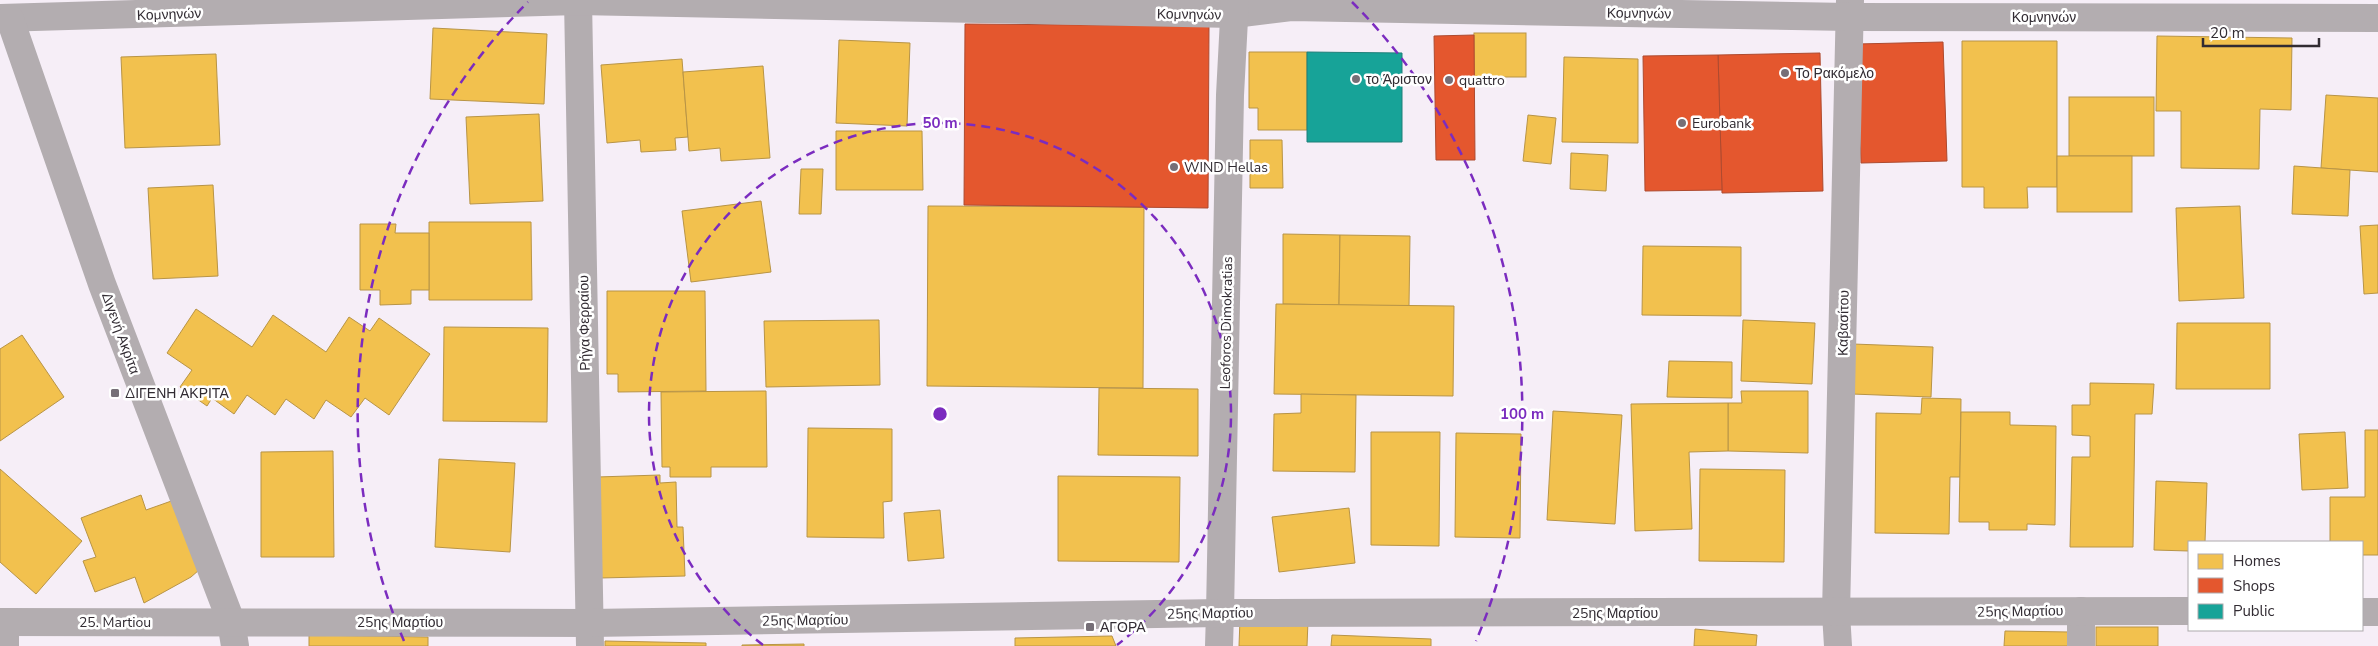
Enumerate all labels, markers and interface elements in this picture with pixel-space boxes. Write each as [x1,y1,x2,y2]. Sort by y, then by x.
street label: Κομνηνών [1607,3,1671,24]
street label: Κομνηνών [136,4,202,25]
street label: Κομνηνών [1157,4,1221,25]
street label: Κομνηνών [2012,8,2076,27]
scale bar [2203,15,2319,47]
text: 20 m [2210,23,2245,43]
place label: Το Ρακόμελο [1795,64,1874,83]
marker: Το Ρακόμελο [1779,67,1791,79]
place label: το Άριστον [1366,70,1432,89]
place label: quattro [1459,71,1505,90]
marker: το Άριστον [1350,73,1362,85]
marker: quattro [1443,74,1455,86]
text: 50 m [922,113,958,133]
place label: Eurobank [1692,114,1752,133]
marker: Eurobank [1676,117,1688,129]
place label: WIND Hellas [1184,158,1268,177]
marker: WIND Hellas [1168,161,1180,173]
street label: Leoforos Dimokratias [1216,256,1237,390]
street label: Ρήγα Φερραίου [574,275,595,371]
street label: Διγενή Ακρίτα [97,290,144,377]
street label: Καβασίτου [1833,290,1854,356]
place label: ΔΙΓΕΝΗ ΑΚΡΙΤΑ [125,384,229,403]
marker: ΔΙΓΕΝΗ ΑΚΡΙΤΑ [109,387,121,399]
text: 100 m [1500,404,1544,424]
centre of rings [931,405,949,423]
legend [2188,541,2363,631]
text: Homes [2233,551,2281,571]
text: Shops [2233,576,2275,596]
street label: 25ης Μαρτίου [1977,601,2063,622]
text: Public [2233,601,2274,621]
street label: 25ης Μαρτίου [1167,603,1253,624]
street label: 25ης Μαρτίου [1572,604,1658,623]
street label: 25ης Μαρτίου [762,610,848,631]
street label: 25. Martiou [79,613,151,632]
street label: 25ης Μαρτίου [357,613,443,632]
place label: ΑΓΟΡΑ [1100,618,1146,637]
marker: ΑΓΟΡΑ [1084,621,1096,633]

